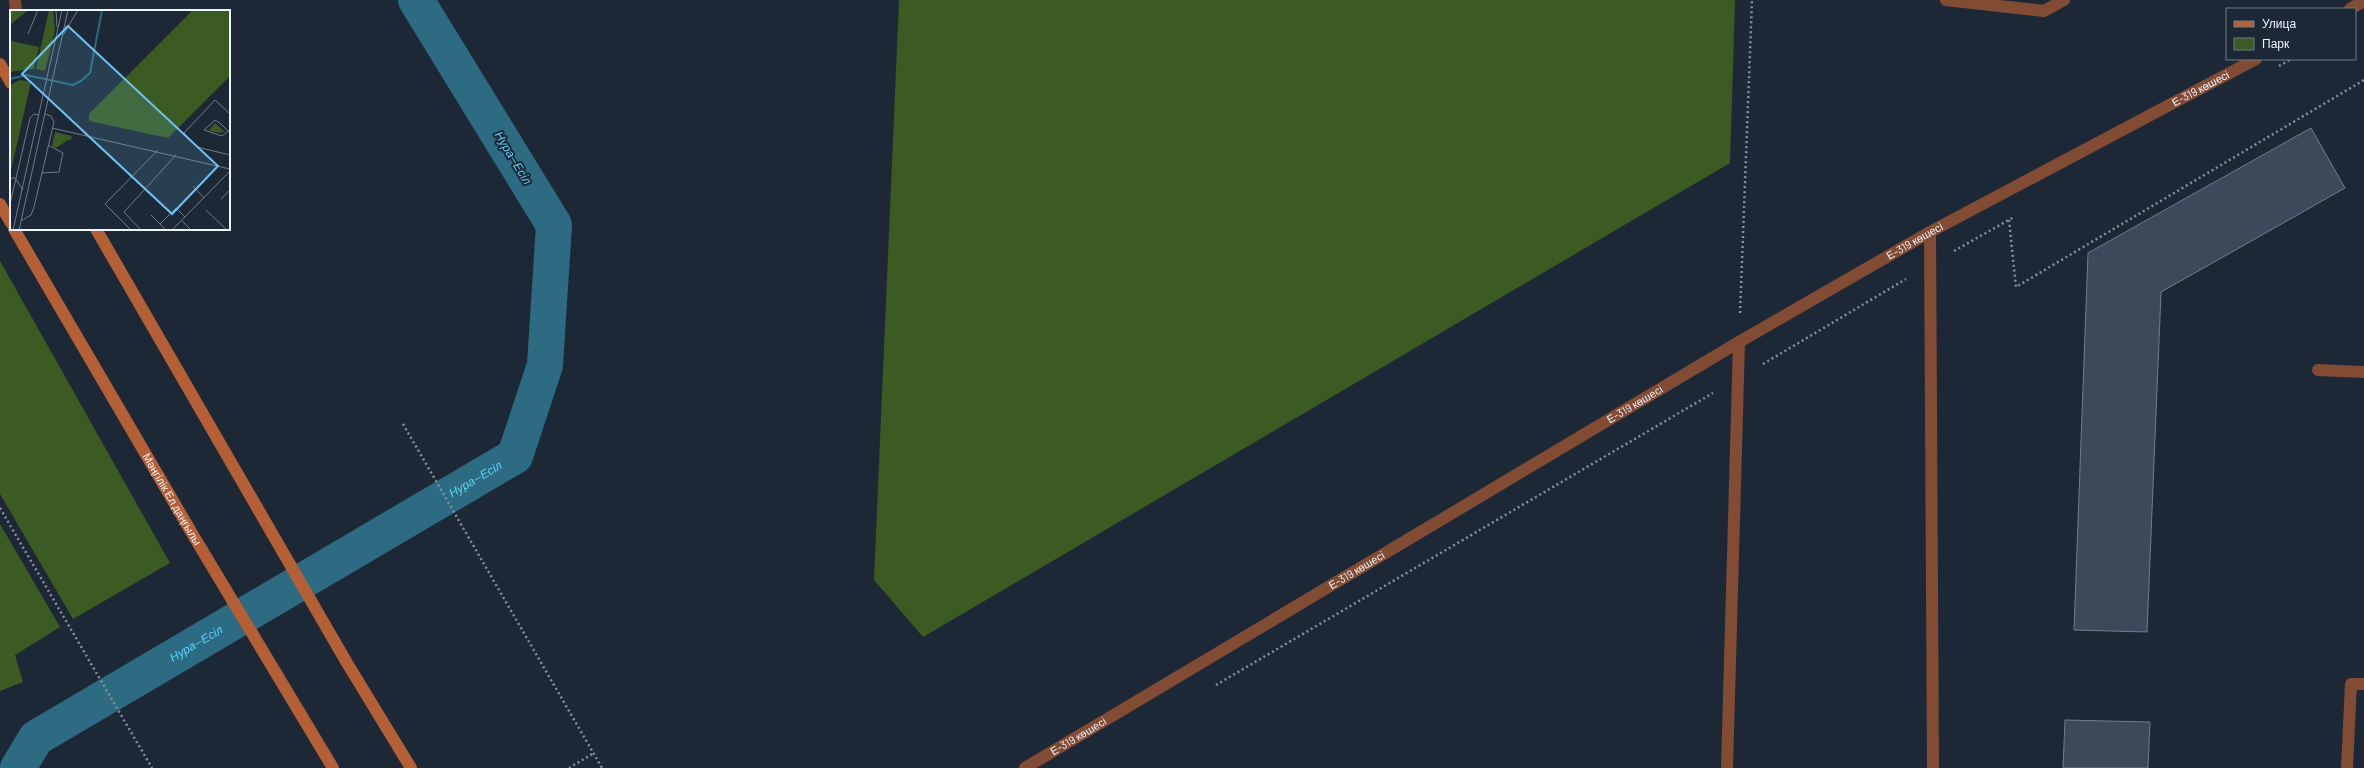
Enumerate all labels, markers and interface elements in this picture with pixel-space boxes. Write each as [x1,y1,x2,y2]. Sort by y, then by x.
legend [2226,8,2356,60]
inset map [10,10,230,230]
text: Улица [2262,16,2296,31]
text: Парк [2262,36,2290,51]
street label: Е-319 көшесі [2169,68,2231,109]
water label: Нура—Есіл [492,128,535,187]
street label: Е-319 көшесі [1884,219,1945,262]
street label: Е-319 көшесі [1604,382,1665,425]
street label: Мәңгілік Ел даңғылы [140,451,205,547]
water label: Нура—Есіл [446,457,504,500]
street label: Е-319 көшесі [1326,548,1387,591]
water label: Нура—Есіл [167,622,225,664]
street label: Е-319 көшесі [1048,714,1108,758]

